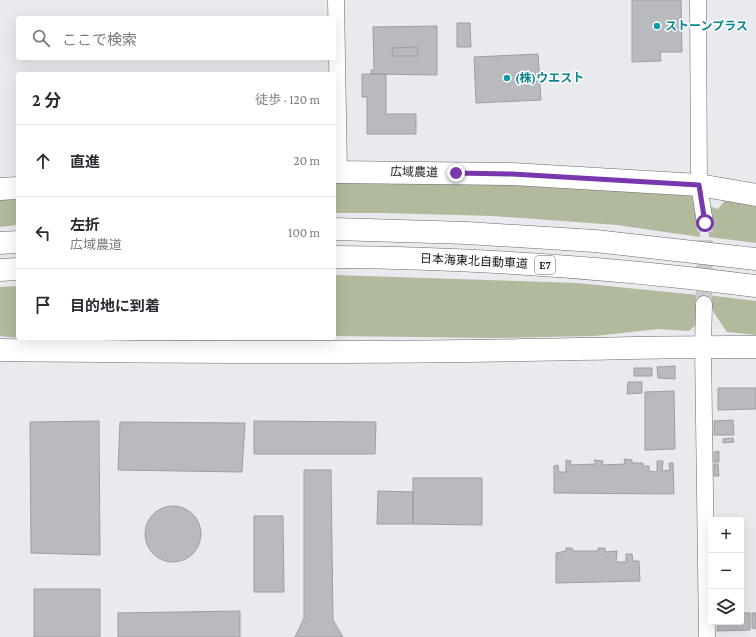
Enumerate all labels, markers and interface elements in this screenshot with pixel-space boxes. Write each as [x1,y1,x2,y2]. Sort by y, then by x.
search box [16,16,336,60]
place label: ストーンプラス [665,19,748,33]
marker: ストーンプラス [652,21,662,31]
icon: search [30,27,52,49]
text: ここで検索 [62,32,137,48]
place label: (株)ウエスト [515,71,584,85]
marker: (株)ウエスト [502,73,512,83]
text: 2 分 [32,91,61,110]
text: 徒歩 · 120 m [255,92,320,107]
icon: ahead [32,150,54,172]
text: 20 m [294,153,320,168]
text: 直進 [70,154,100,170]
route end [447,164,465,182]
street label: 広域農道 [390,165,438,179]
route start [696,214,714,232]
text: 左折 [70,217,100,233]
icon: left [32,222,54,244]
text: 100 m [288,225,320,240]
text: 広域農道 [70,237,122,252]
street label: 日本海東北自動車道 [420,251,528,271]
road number: E7 [535,256,555,274]
icon: arrive [32,294,54,316]
text: 目的地に到着 [70,298,160,314]
map controls [708,517,744,625]
button: + [708,517,744,553]
button: − [708,553,744,589]
button: layers [708,589,744,625]

